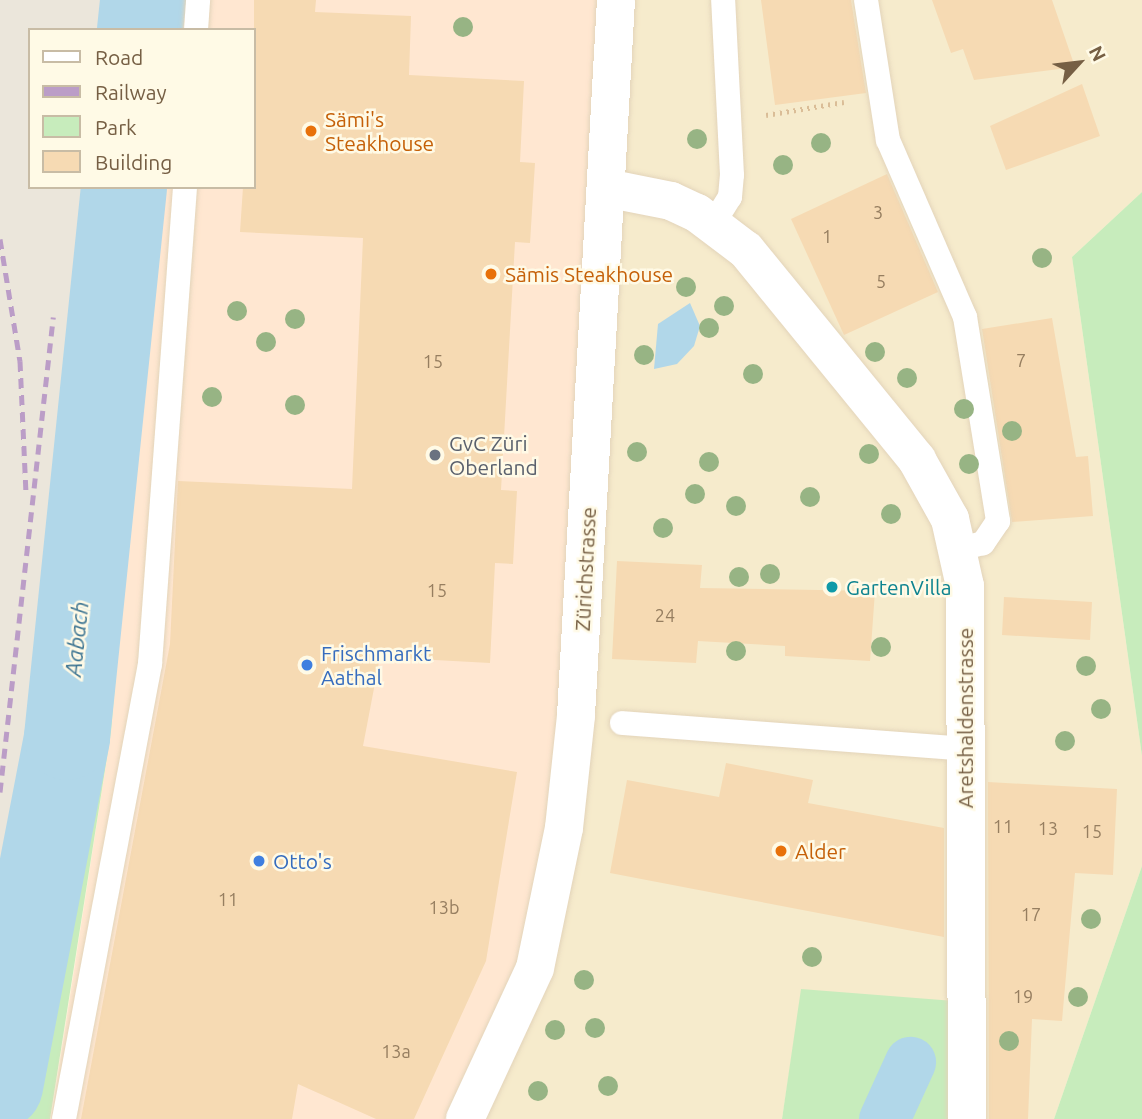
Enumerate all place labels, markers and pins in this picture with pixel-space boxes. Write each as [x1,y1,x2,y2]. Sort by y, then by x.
place label: Sämi's Steakhouse [325,106,434,156]
marker: Sämi's Steakhouse [303,123,319,139]
place label: Sämis Steakhouse [505,261,673,287]
marker: Sämis Steakhouse [483,266,499,282]
place label: GvC Züri Oberland [449,430,538,480]
marker: GvC Züri Oberland [427,447,443,463]
place label: GartenVilla [846,574,951,600]
marker: GartenVilla [824,579,840,595]
place label: Frischmarkt Aathal [321,640,431,690]
marker: Frischmarkt Aathal [299,657,315,673]
place label: Alder [795,838,846,864]
marker: Alder [773,843,789,859]
place label: Otto's [273,848,332,874]
marker: Otto's [251,853,267,869]

